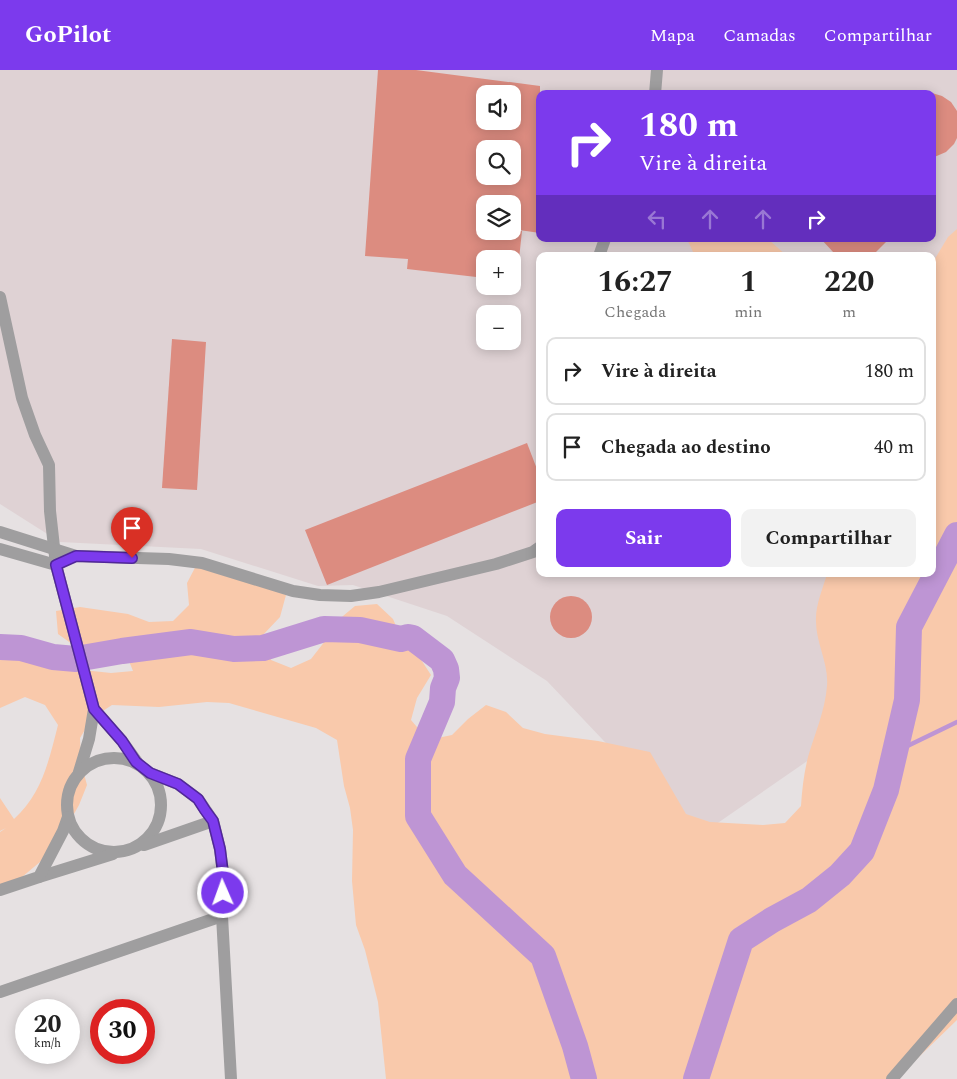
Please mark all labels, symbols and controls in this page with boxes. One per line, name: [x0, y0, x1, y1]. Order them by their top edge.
text: GoPilot: [25, 17, 111, 53]
text: Mapa: [650, 22, 695, 49]
text: Camadas: [723, 22, 796, 49]
text: Compartilhar: [824, 22, 932, 49]
map controls: [476, 85, 521, 350]
button: sound: [476, 85, 521, 130]
text: 180 m: [639, 99, 738, 152]
icon: right: [556, 110, 621, 175]
button: search: [476, 140, 521, 185]
text: Vire à direita: [639, 147, 767, 180]
button: layers: [476, 195, 521, 240]
icon: left: [643, 205, 671, 233]
icon: ahead: [696, 205, 724, 233]
icon: ahead: [749, 205, 777, 233]
icon: right: [802, 205, 830, 233]
button: +: [476, 250, 521, 295]
text: 16:27: [598, 259, 673, 305]
text: 1: [740, 259, 757, 305]
text: 220: [824, 259, 874, 305]
text: Chegada: [604, 300, 666, 324]
text: min: [734, 300, 762, 324]
text: m: [842, 300, 856, 324]
button: −: [476, 305, 521, 350]
icon: right: [558, 357, 586, 385]
text: Vire à direita: [601, 357, 717, 386]
text: 180 m: [864, 357, 914, 386]
icon: arrive: [558, 433, 586, 461]
text: Chegada ao destino: [601, 433, 771, 462]
text: 40 m: [874, 433, 914, 462]
pin: [111, 507, 153, 558]
button: Sair: [556, 509, 731, 567]
button: Compartilhar: [741, 509, 916, 567]
icon: arrive: [118, 514, 146, 542]
position arrow: [196, 866, 248, 918]
speed limit sign: 30: [90, 999, 155, 1064]
text: 20: [33, 1006, 62, 1044]
text: km/h: [34, 1034, 61, 1053]

